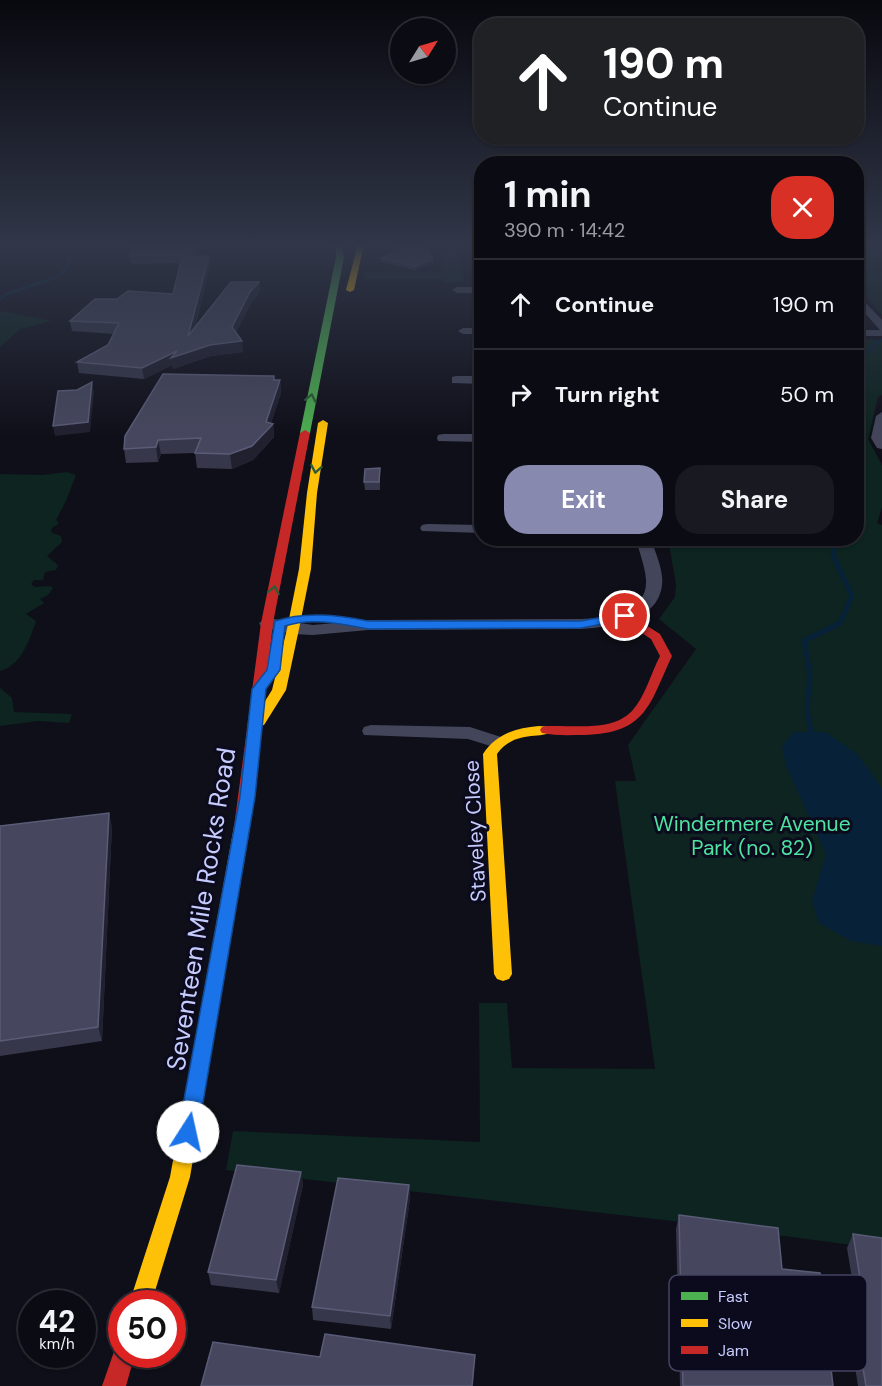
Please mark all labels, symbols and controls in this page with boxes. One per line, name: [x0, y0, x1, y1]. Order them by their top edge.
north arrow: [390, 18, 456, 84]
map controls: [390, 18, 456, 84]
text: 190 m: [603, 36, 724, 91]
icon: ahead: [504, 42, 582, 120]
text: Continue: [603, 89, 717, 124]
text: 1 min: [504, 171, 592, 218]
button: close: [771, 176, 834, 239]
text: 390 m · 14:42: [504, 217, 625, 243]
icon: ahead: [504, 288, 537, 321]
text: Continue: [555, 290, 654, 319]
text: 190 m: [773, 290, 834, 319]
icon: right: [504, 378, 537, 411]
text: Turn right: [555, 380, 660, 409]
text: 50 m: [780, 380, 834, 409]
one-way arrow: [303, 393, 316, 403]
one-way arrow: [310, 465, 322, 474]
button: Exit: [504, 465, 663, 534]
button: Share: [675, 465, 834, 534]
one-way arrow: [267, 585, 280, 595]
pin: [599, 590, 650, 641]
icon: arrive: [608, 599, 641, 632]
street label: Seventeen Mile Rocks Road: [159, 745, 243, 1073]
street label: Staveley Close: [457, 759, 493, 903]
park label: Windermere Avenue Park (no. 82): [653, 810, 851, 862]
position arrow: [156, 1100, 220, 1164]
legend: [669, 1275, 867, 1371]
text: Fast: [718, 1286, 749, 1307]
speed limit sign: 50: [108, 1290, 186, 1368]
text: 42: [39, 1302, 75, 1341]
text: Slow: [718, 1313, 752, 1334]
text: km/h: [39, 1334, 75, 1354]
text: Jam: [718, 1340, 749, 1361]

